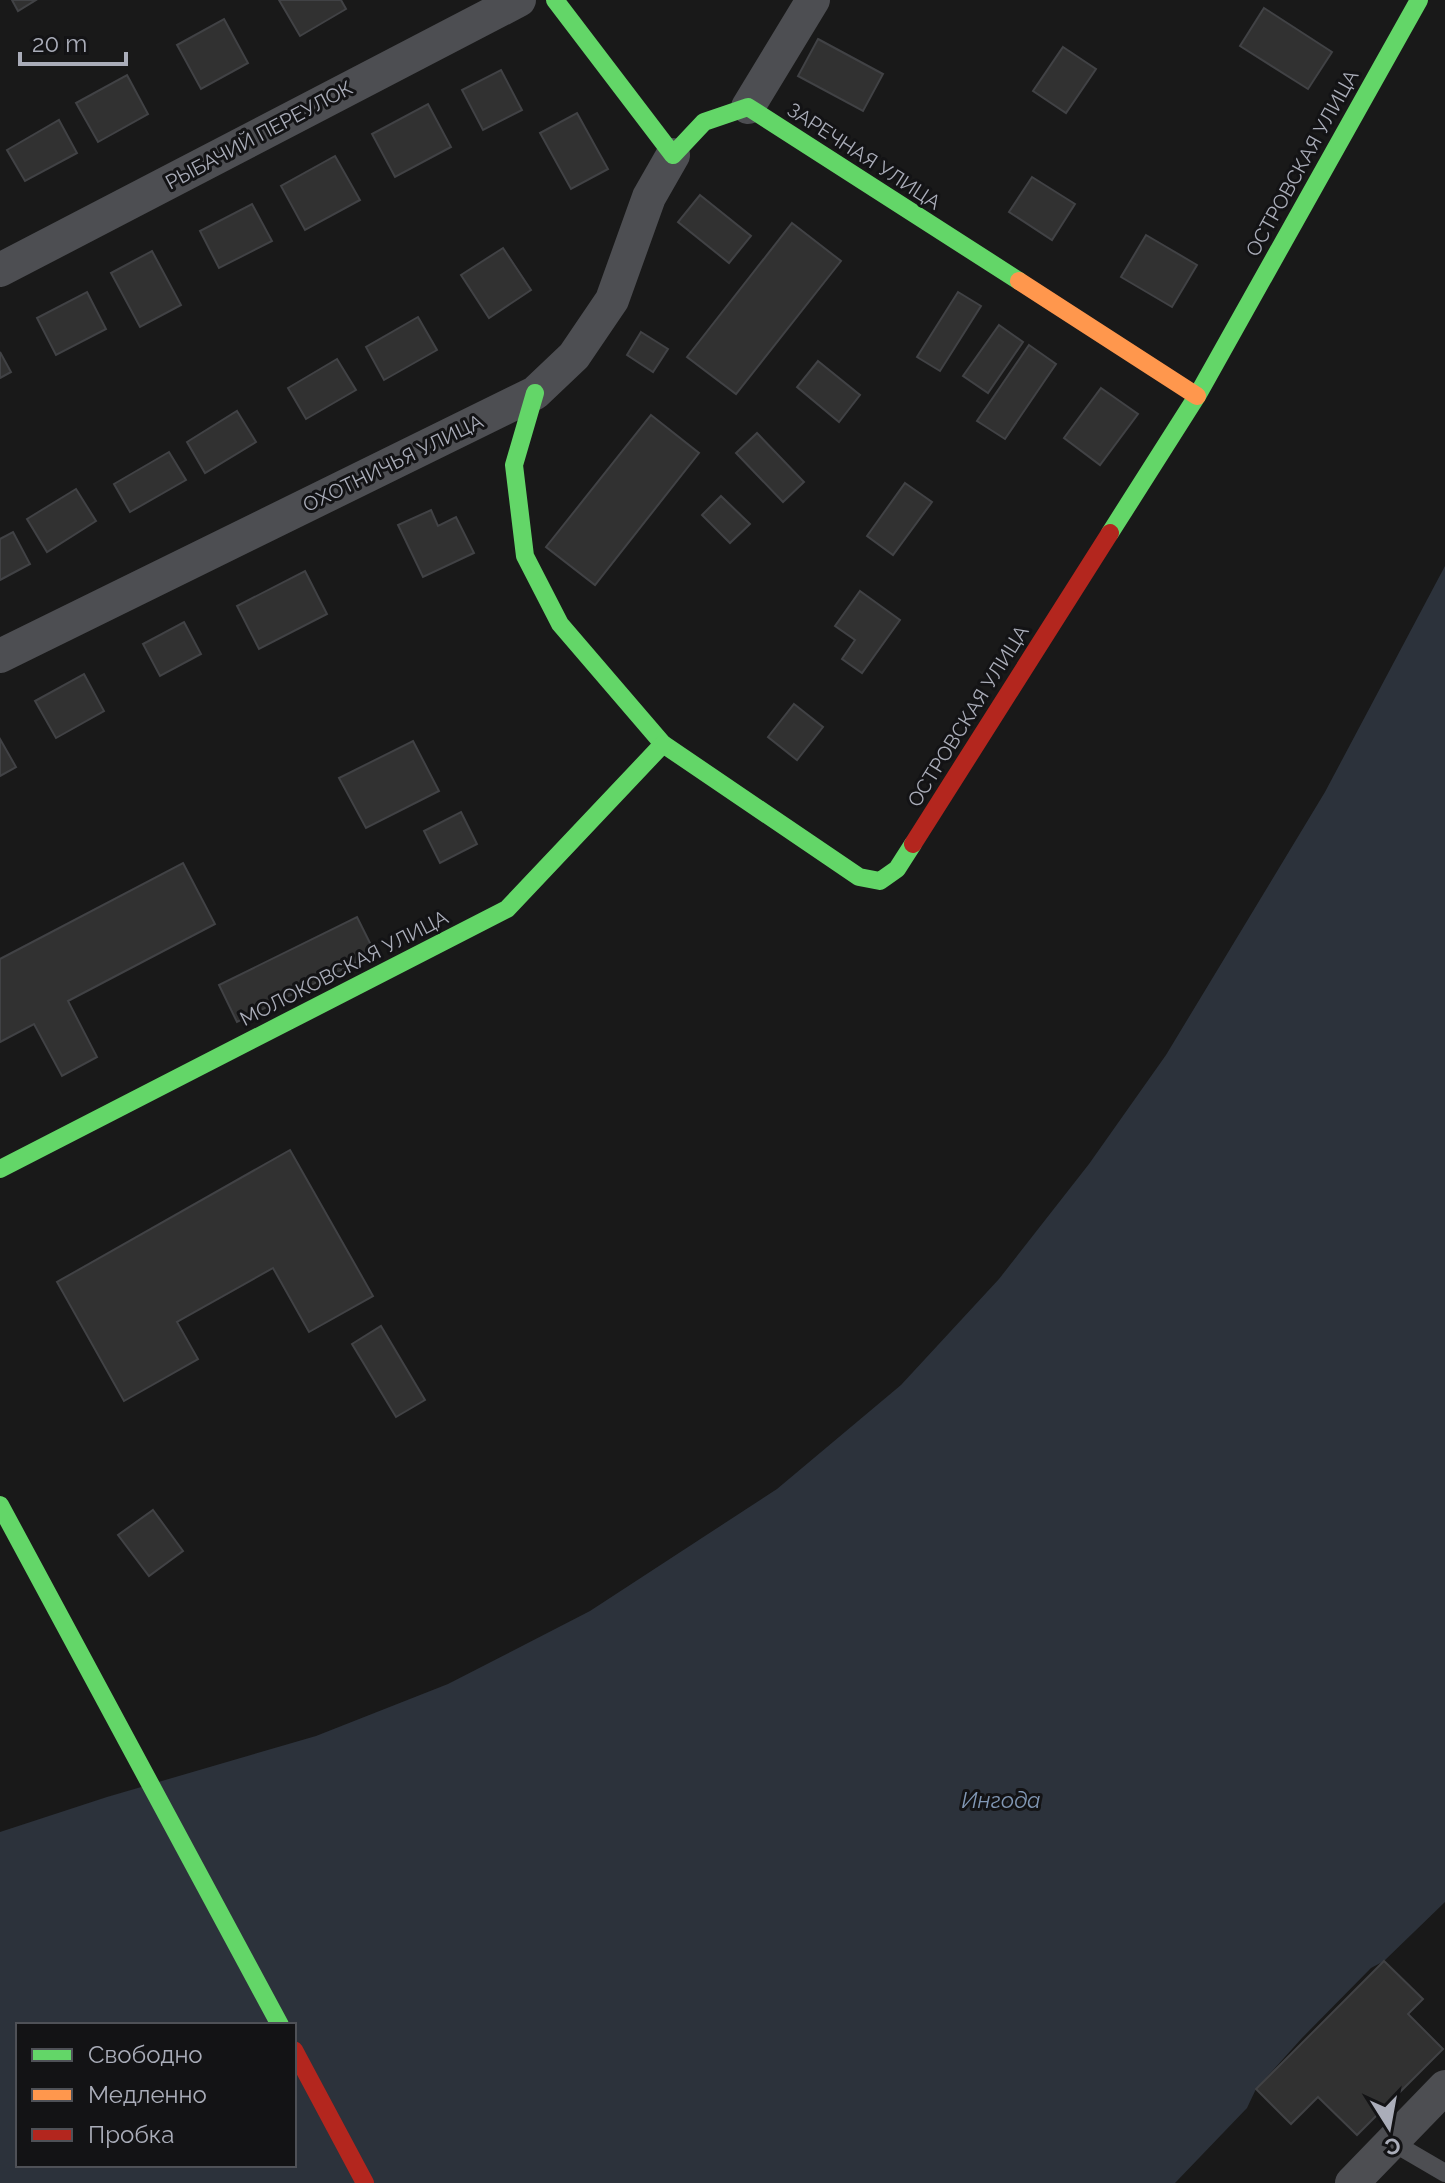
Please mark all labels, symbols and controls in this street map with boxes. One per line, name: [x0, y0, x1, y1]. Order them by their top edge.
scale bar: [20, 16, 126, 66]
text: 20 m: [32, 29, 87, 58]
street label: ОСТРОВСКАЯ УЛИЦА: [1241, 65, 1364, 261]
street label: РЫБАЧИЙ ПЕРЕУЛОК: [161, 75, 357, 195]
street label: ЗАРЕЧНАЯ УЛИЦА: [783, 97, 946, 215]
street label: ОХОТНИЧЬЯ УЛИЦА: [299, 409, 487, 517]
street label: ОСТРОВСКАЯ УЛИЦА: [902, 620, 1034, 811]
street label: МОЛОКОВСКАЯ УЛИЦА: [236, 905, 452, 1031]
water label: Ингода: [962, 1787, 1040, 1813]
legend: [16, 2023, 296, 2167]
text: Свободно: [88, 2040, 203, 2069]
text: Медленно: [88, 2080, 207, 2109]
north arrow: [1349, 2087, 1429, 2167]
text: Пробка: [88, 2120, 174, 2149]
text: С: [1383, 2132, 1403, 2161]

